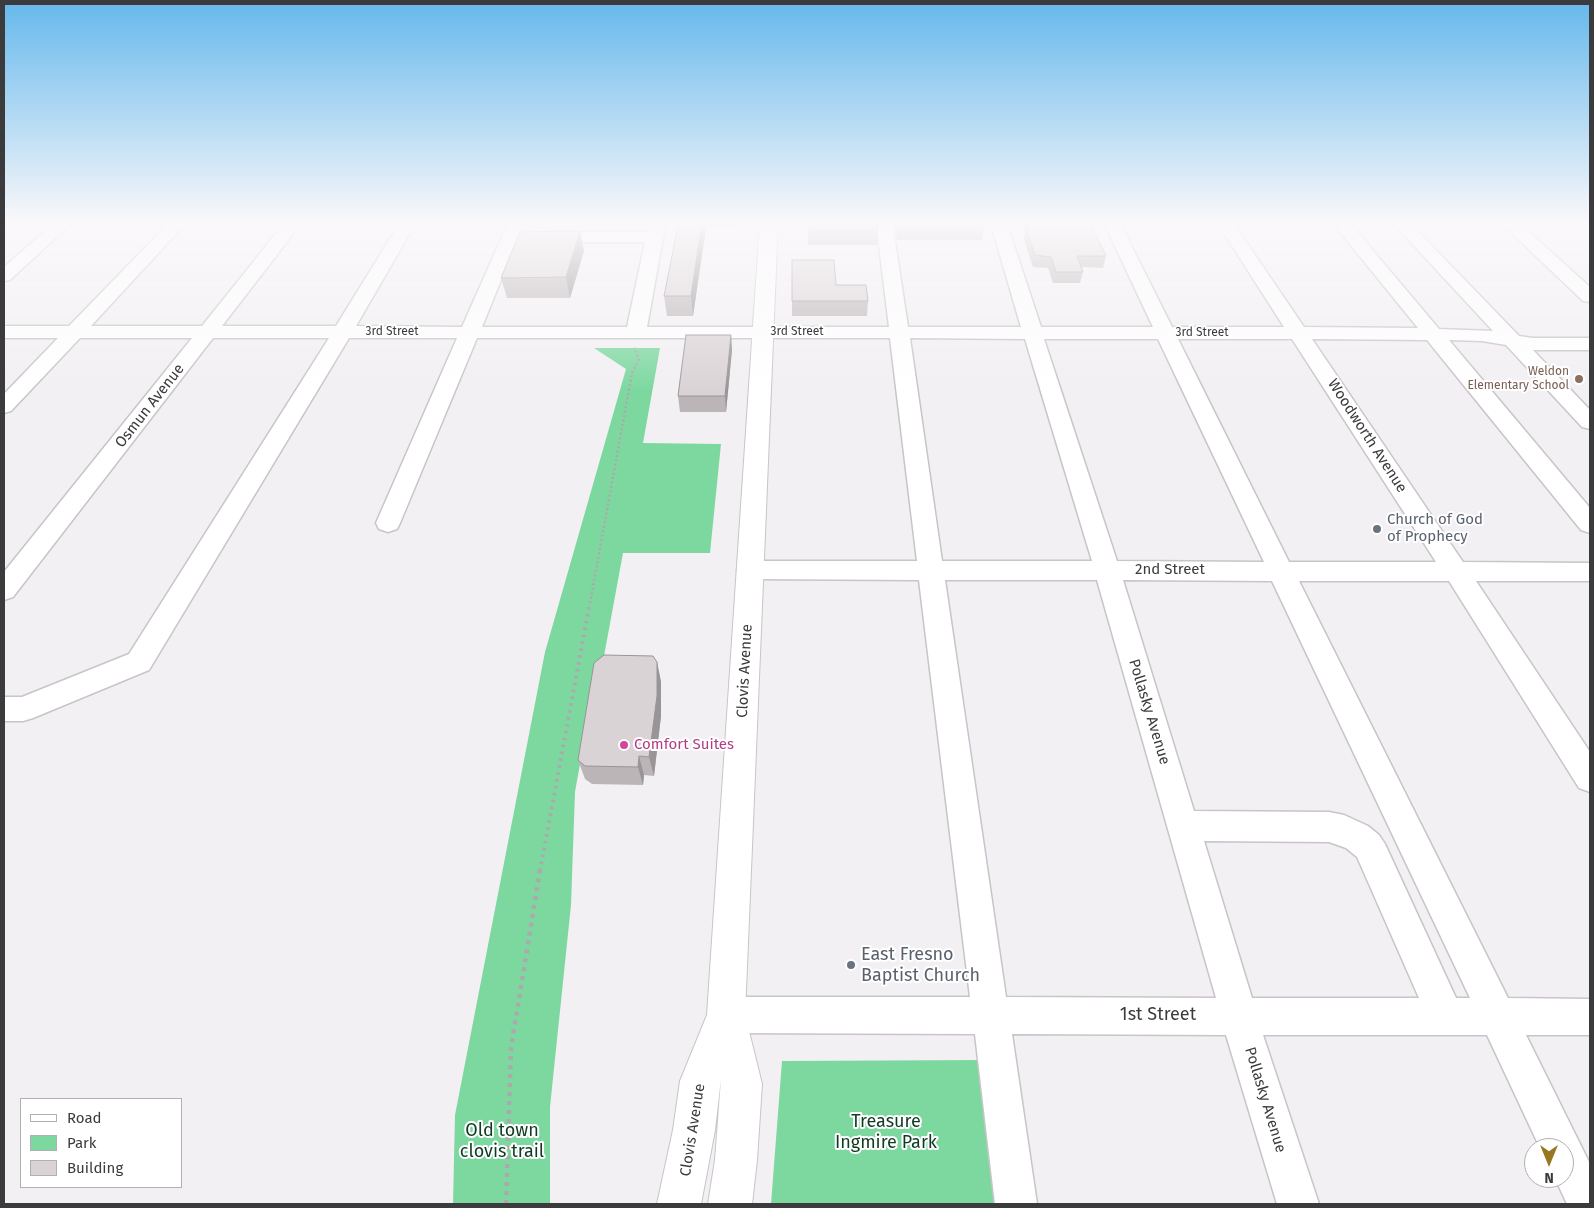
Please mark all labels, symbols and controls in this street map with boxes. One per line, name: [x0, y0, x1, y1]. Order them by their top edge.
street label: 3rd Street: [365, 325, 419, 339]
street label: 3rd Street: [770, 325, 824, 339]
street label: 3rd Street: [1175, 326, 1229, 340]
street label: Osmun Avenue: [112, 360, 188, 452]
place label: Weldon Elementary School: [1467, 365, 1569, 393]
marker: Weldon Elementary School: [1573, 373, 1585, 385]
street label: Woodworth Avenue: [1324, 376, 1410, 496]
place label: Church of God of Prophecy: [1387, 511, 1483, 546]
marker: Church of God of Prophecy: [1371, 523, 1383, 535]
street label: 2nd Street: [1135, 561, 1205, 579]
street label: Clovis Avenue: [734, 624, 756, 718]
street label: Pollasky Avenue: [1124, 657, 1174, 767]
place label: Comfort Suites: [634, 736, 734, 754]
marker: Comfort Suites: [618, 739, 630, 751]
place label: East Fresno Baptist Church: [861, 944, 980, 986]
marker: East Fresno Baptist Church: [845, 959, 857, 971]
street label: 1st Street: [1120, 1004, 1196, 1026]
street label: Pollasky Avenue: [1240, 1045, 1290, 1155]
street label: Clovis Avenue: [677, 1082, 709, 1178]
legend: [20, 1098, 182, 1188]
text: Road: [67, 1109, 102, 1127]
park label: Treasure Ingmire Park: [835, 1111, 937, 1154]
park label: Old town clovis trail: [460, 1120, 544, 1162]
text: Park: [67, 1134, 97, 1152]
north arrow: [1524, 1138, 1574, 1188]
text: Building: [67, 1159, 123, 1177]
text: N: [1544, 1169, 1554, 1186]

